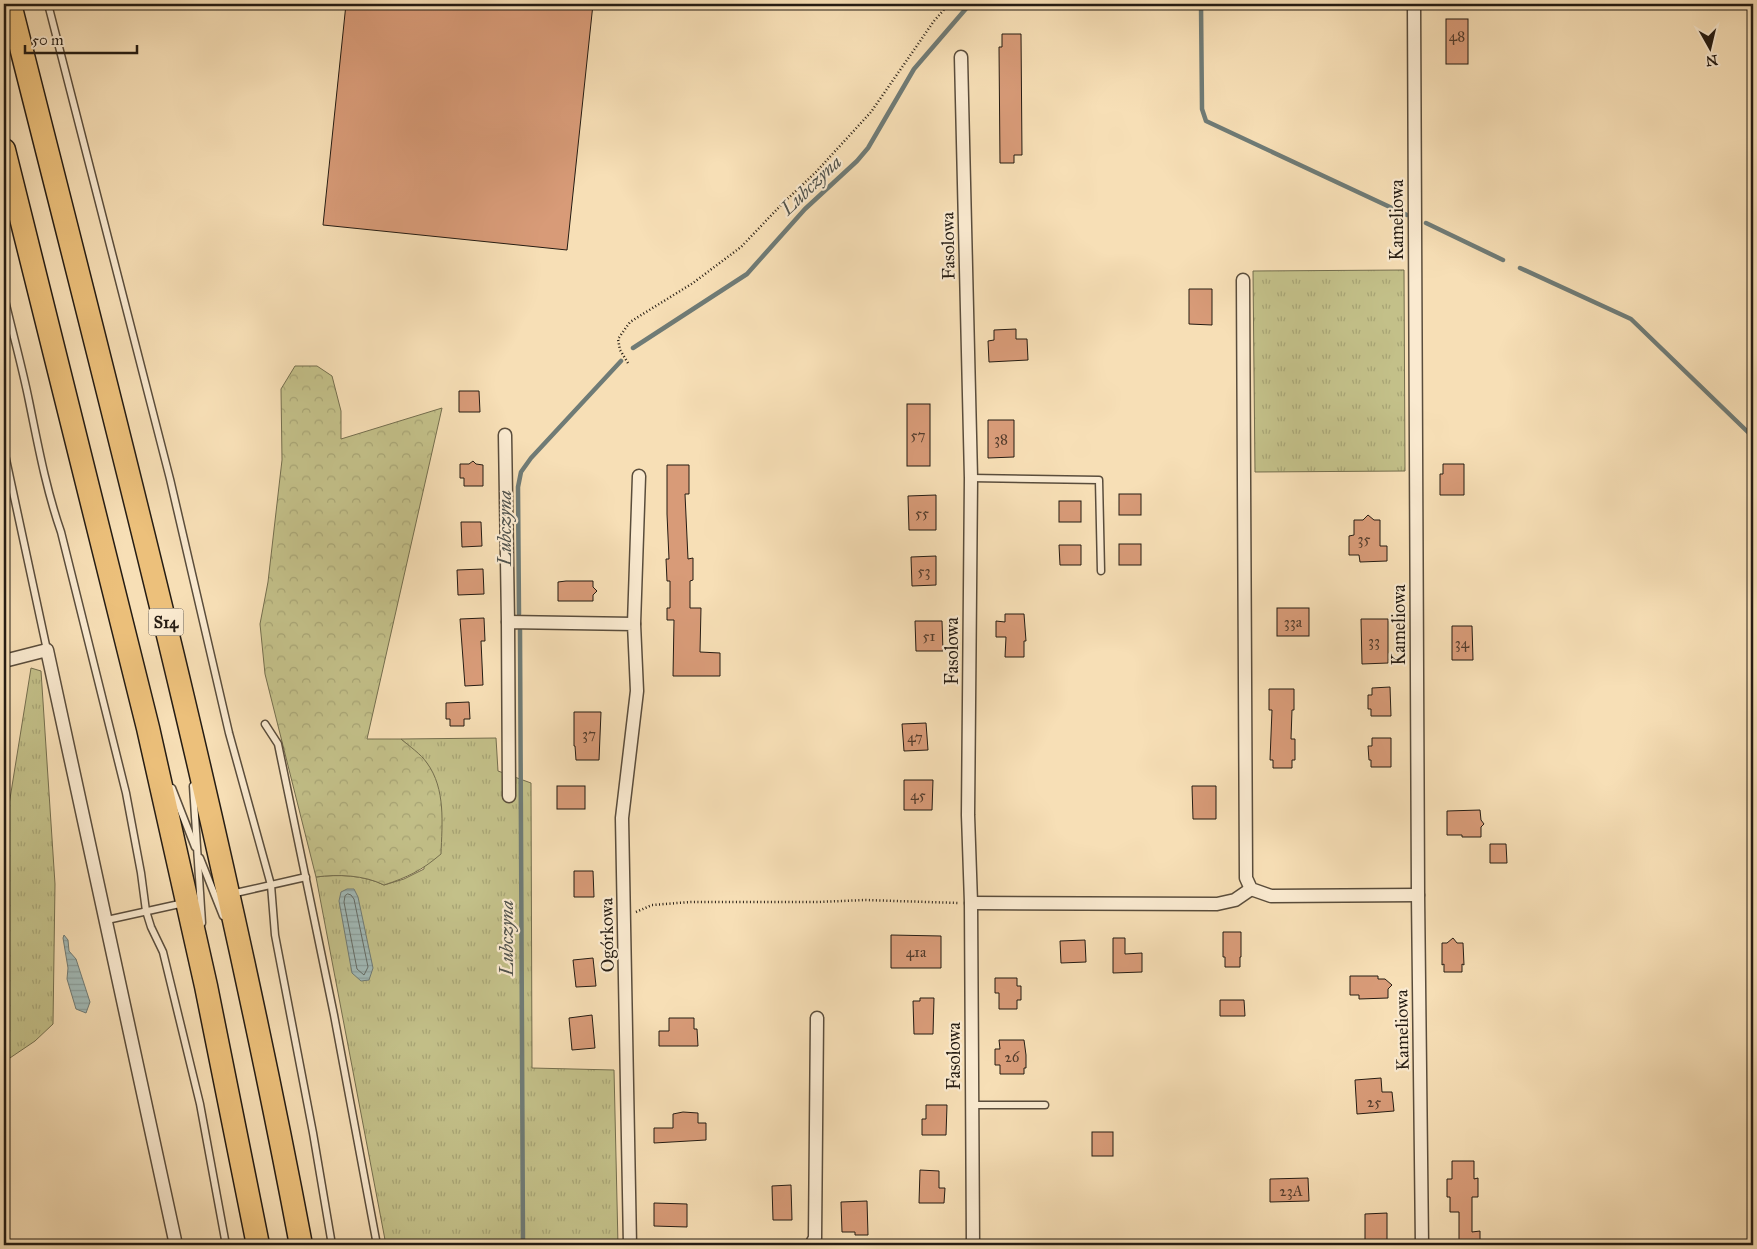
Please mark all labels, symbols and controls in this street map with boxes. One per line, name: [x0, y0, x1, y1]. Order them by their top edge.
scale bar: [25, 22, 138, 54]
north arrow: [1684, 22, 1734, 72]
house number: 48: [1449, 27, 1465, 45]
text: 50 m: [32, 31, 64, 49]
text: N: [1705, 51, 1719, 70]
water label: Lubczyna: [775, 150, 846, 220]
street label: Kameliowa: [1386, 179, 1408, 261]
street label: Fasolowa: [936, 211, 960, 280]
house number: 57: [911, 426, 925, 444]
house number: 38: [994, 430, 1008, 448]
water label: Lubczyna: [493, 490, 516, 567]
house number: 55: [915, 504, 929, 522]
house number: 35: [1358, 530, 1371, 548]
house number: 53: [918, 562, 930, 580]
street label: Kameliowa: [1388, 584, 1410, 666]
road number: S14: [148, 608, 184, 636]
house number: 33a: [1284, 613, 1303, 631]
street label: Fasolowa: [941, 617, 963, 685]
house number: 51: [923, 627, 936, 645]
house number: 33: [1368, 632, 1380, 650]
house number: 34: [1455, 634, 1470, 652]
house number: 37: [582, 725, 596, 743]
house number: 47: [907, 728, 923, 746]
house number: 45: [910, 786, 926, 804]
street label: Ogórkowa: [595, 897, 620, 972]
water label: Lubczyna: [495, 900, 518, 977]
house number: 41a: [906, 943, 927, 961]
street label: Kameliowa: [1390, 989, 1414, 1071]
street label: Fasolowa: [943, 1022, 965, 1090]
house number: 26: [1004, 1048, 1021, 1066]
house number: 25: [1367, 1093, 1381, 1111]
house number: 23A: [1279, 1182, 1303, 1200]

